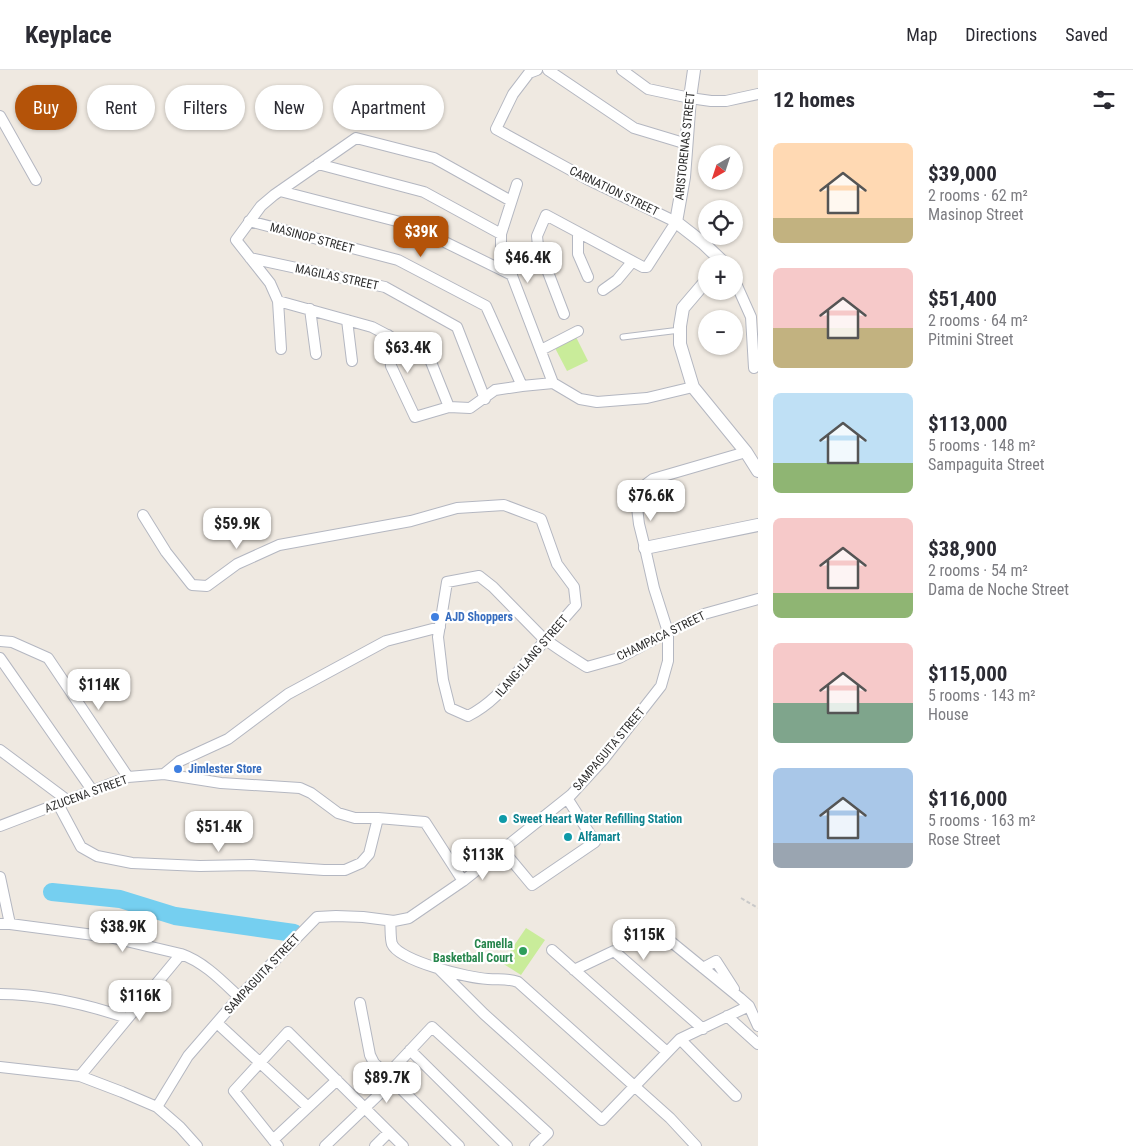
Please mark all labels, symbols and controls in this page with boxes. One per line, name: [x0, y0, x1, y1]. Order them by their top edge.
text: Keyplace: [25, 21, 112, 49]
text: Map: [906, 24, 937, 45]
text: Directions: [965, 24, 1037, 45]
text: Saved: [1065, 24, 1108, 45]
chip: Buy: [15, 85, 77, 130]
chip: Rent: [87, 85, 155, 130]
chip: Filters: [165, 85, 245, 130]
chip: New: [255, 85, 323, 130]
chip: Apartment: [333, 85, 444, 130]
icon: filters: [1090, 86, 1118, 114]
text: 12 homes: [773, 88, 855, 112]
street label: ARISTORENAS STREET: [672, 91, 698, 201]
north arrow: [698, 145, 742, 190]
map controls: [698, 145, 743, 355]
text: $39,000: [928, 162, 997, 186]
street label: CARNATION STREET: [567, 163, 661, 219]
icon: home: [813, 163, 873, 223]
text: 2 rooms · 62 m²: [928, 186, 1028, 205]
button: locate: [698, 200, 743, 245]
text: Masinop Street: [928, 205, 1024, 224]
pin: $39K: [391, 216, 451, 258]
street label: MASINOP STREET: [268, 220, 356, 256]
text: $39K: [404, 222, 438, 241]
pin: $46.4K: [487, 242, 569, 284]
text: $46.4K: [505, 248, 551, 267]
button: +: [698, 255, 743, 300]
street label: MAGILAS STREET: [294, 261, 380, 293]
text: $51,400: [928, 287, 997, 311]
icon: home: [813, 288, 873, 348]
button: −: [698, 310, 743, 355]
text: 2 rooms · 64 m²: [928, 311, 1028, 330]
text: Pitmini Street: [928, 330, 1014, 349]
pin: $63.4K: [367, 332, 449, 374]
text: $63.4K: [385, 338, 431, 357]
text: $113,000: [928, 412, 1007, 436]
icon: home: [813, 413, 873, 473]
text: 5 rooms · 148 m²: [928, 436, 1036, 455]
text: Sampaguita Street: [928, 455, 1044, 474]
pin: $76.6K: [610, 480, 692, 522]
text: $76.6K: [628, 486, 674, 505]
pin: $59.9K: [196, 508, 278, 550]
text: $59.9K: [214, 514, 260, 533]
text: $38,900: [928, 537, 997, 561]
icon: home: [813, 538, 873, 598]
text: 2 rooms · 54 m²: [928, 561, 1028, 580]
text: Dama de Noche Street: [928, 580, 1069, 599]
street label: CHAMPACA STREET: [615, 609, 707, 663]
place label: AJD Shoppers: [445, 610, 514, 624]
marker: AJD Shoppers: [429, 611, 441, 623]
street label: ILANG-ILANG STREET: [493, 612, 571, 700]
text: $115,000: [928, 662, 1007, 686]
icon: home: [813, 663, 873, 723]
pin: $114K: [64, 668, 134, 711]
text: $114K: [78, 675, 120, 694]
text: 5 rooms · 143 m²: [928, 686, 1036, 705]
street label: SAMPAGUITA STREET: [570, 705, 648, 793]
text: House: [928, 705, 968, 724]
place label: Jimlester Store: [188, 762, 262, 776]
marker: Jimlester Store: [172, 763, 184, 775]
street label: AZUCENA STREET: [43, 773, 129, 815]
text: $116,000: [928, 787, 1007, 811]
icon: home: [813, 788, 873, 848]
pin: $51.4K: [178, 810, 260, 853]
text: 5 rooms · 163 m²: [928, 811, 1036, 830]
place label: Sweet Heart Water Refilling Station: [513, 812, 682, 826]
marker: Sweet Heart Water Refilling Station: [497, 813, 509, 825]
text: $51.4K: [196, 817, 242, 836]
place label: Alfamart: [578, 830, 621, 844]
text: Rose Street: [928, 830, 1000, 849]
marker: Alfamart: [562, 831, 574, 843]
pin: $113K: [448, 838, 518, 881]
text: $113K: [462, 845, 504, 864]
pin: $38.9K: [82, 910, 164, 953]
text: $38.9K: [100, 917, 146, 936]
pin: $115K: [609, 918, 679, 961]
text: $115K: [623, 925, 665, 944]
street label: SAMPAGUITA STREET: [221, 931, 303, 1017]
place label: Camella Basketball Court: [433, 937, 513, 965]
marker: Camella Basketball Court: [517, 945, 529, 957]
pin: $116K: [105, 980, 175, 1022]
text: $116K: [119, 986, 161, 1005]
pin: $89.7K: [346, 1062, 428, 1104]
text: $89.7K: [364, 1068, 410, 1087]

